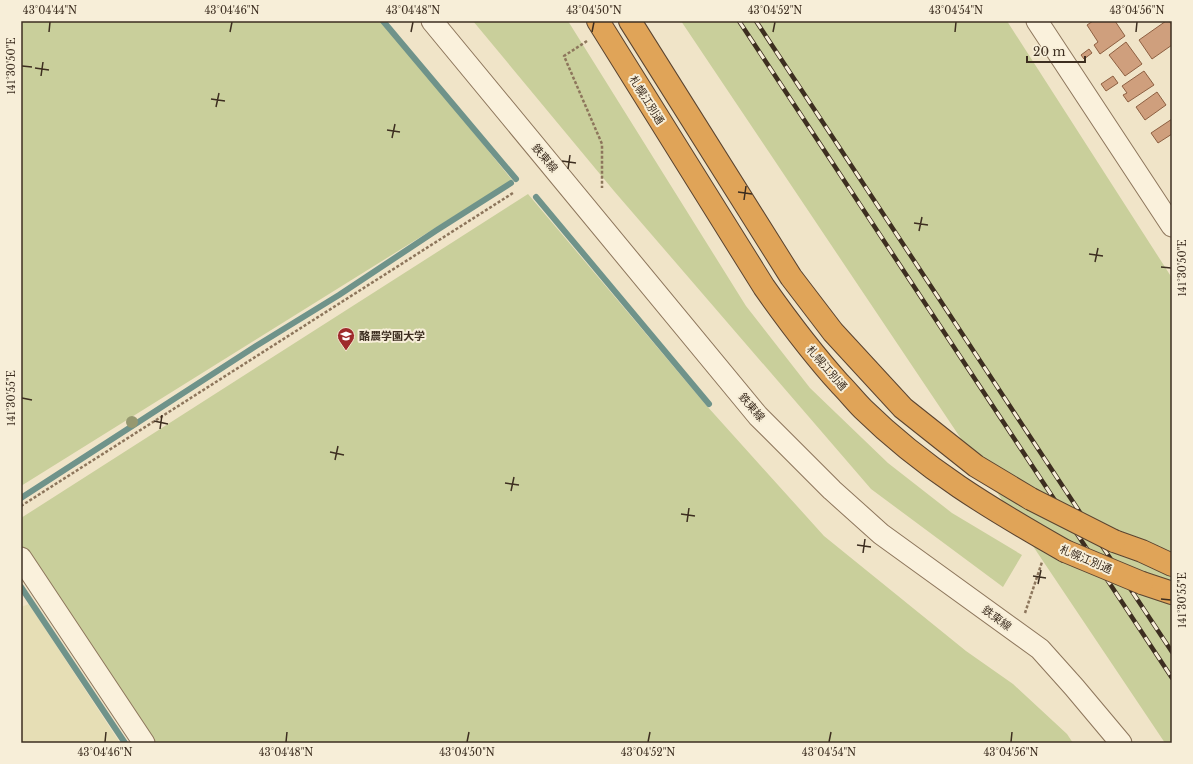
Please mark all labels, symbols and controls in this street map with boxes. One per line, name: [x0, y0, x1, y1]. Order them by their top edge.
text: 43°04'44"N: [23, 4, 77, 17]
text: 43°04'46"N: [204, 4, 260, 17]
text: 43°04'48"N: [386, 4, 440, 17]
text: 43°04'50"N: [566, 4, 622, 17]
text: 43°04'52"N: [748, 4, 802, 17]
text: 43°04'54"N: [929, 4, 983, 17]
text: 43°04'56"N: [1109, 4, 1165, 17]
text: 141°30'50"E: [5, 37, 18, 95]
scale bar: [1027, 38, 1085, 64]
text: 20 m: [1033, 44, 1065, 59]
street label: 札幌江別通: [626, 73, 668, 127]
street label: 鉄東線: [529, 141, 561, 175]
text: 141°30'50"E: [1176, 239, 1189, 297]
school or university icon: 酪農学園大学: [336, 326, 356, 351]
place label: 酪農学園大学: [359, 329, 425, 343]
street label: 札幌江別通: [804, 343, 850, 393]
text: 141°30'55"E: [5, 370, 18, 426]
street label: 鉄東線: [736, 390, 768, 424]
street label: 札幌江別通: [1058, 542, 1114, 576]
text: 141°30'55"E: [1176, 572, 1189, 628]
street label: 鉄東線: [980, 603, 1014, 633]
text: 43°04'46"N: [77, 746, 133, 759]
text: 43°04'48"N: [259, 746, 313, 759]
text: 43°04'50"N: [439, 746, 495, 759]
text: 43°04'52"N: [621, 746, 675, 759]
text: 43°04'54"N: [802, 746, 856, 759]
text: 43°04'56"N: [983, 746, 1039, 759]

